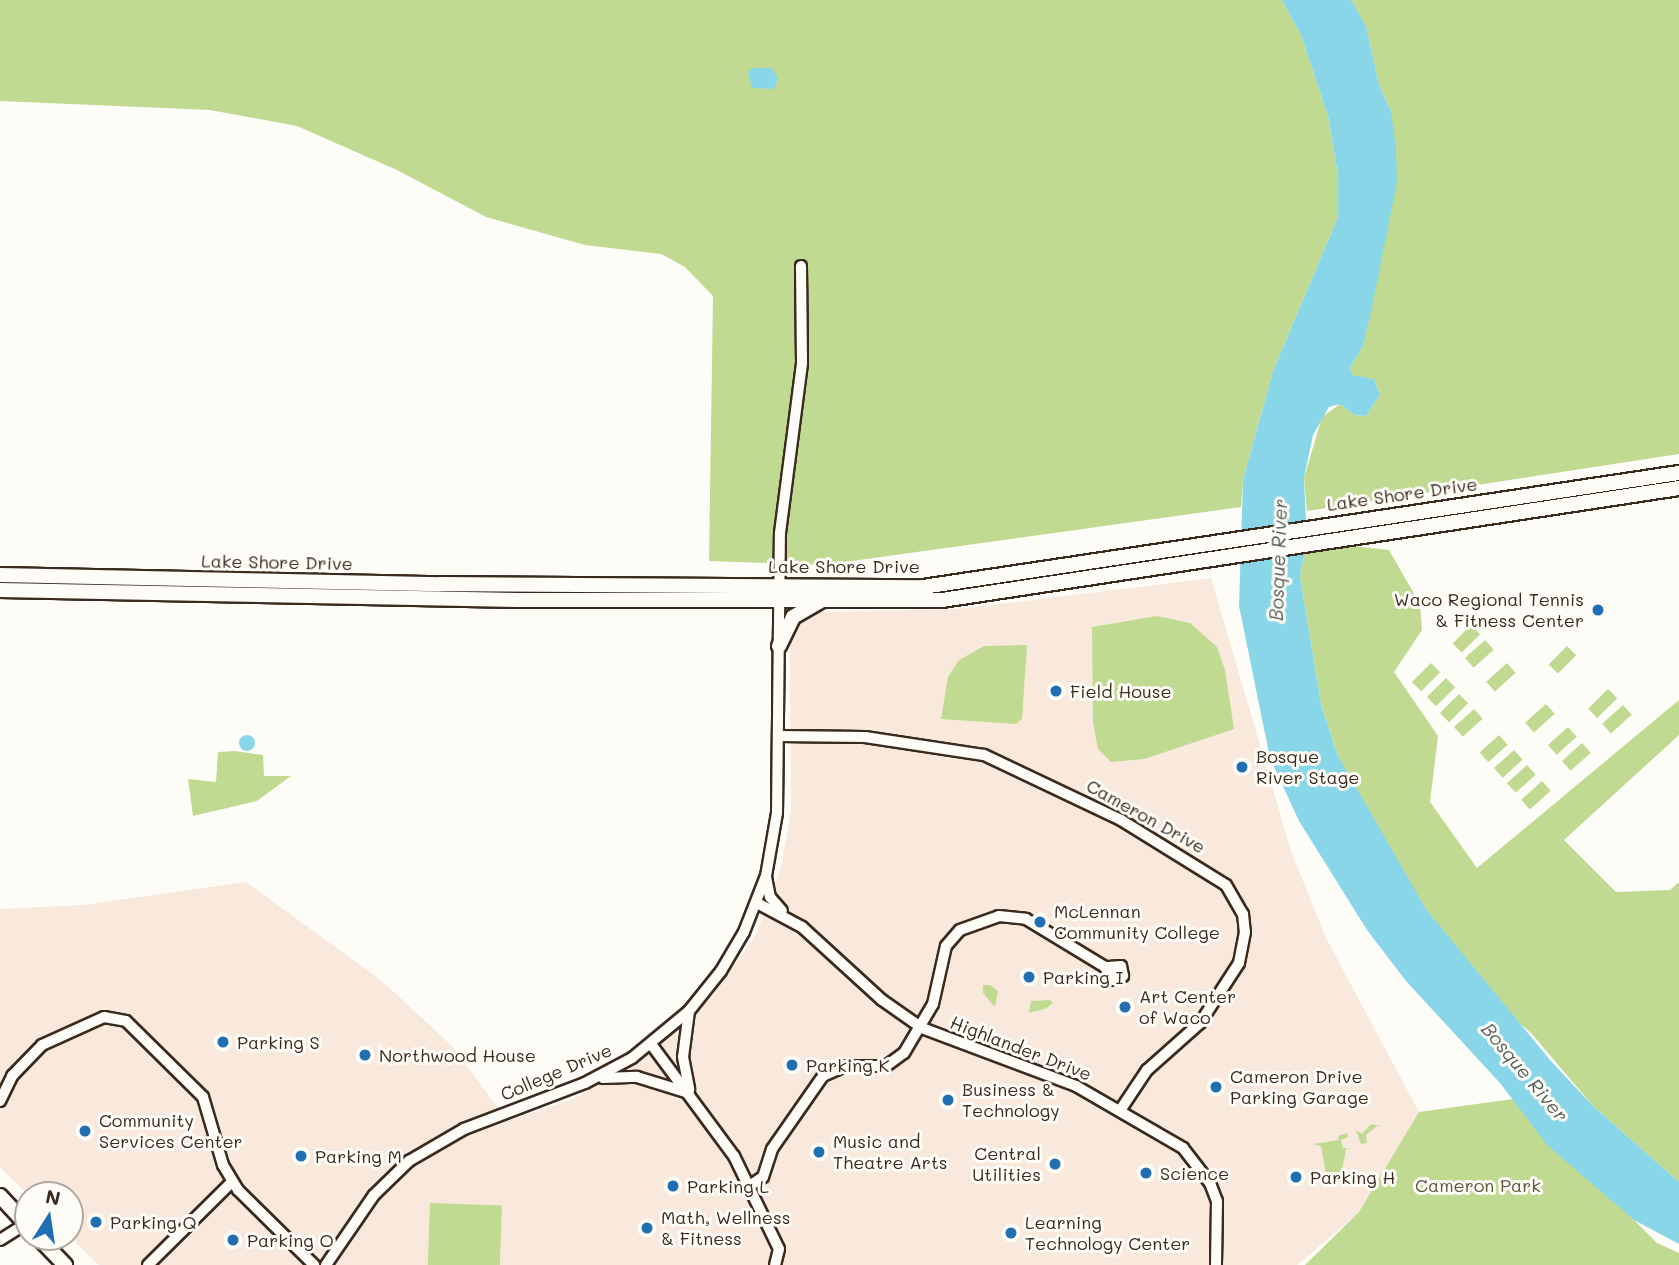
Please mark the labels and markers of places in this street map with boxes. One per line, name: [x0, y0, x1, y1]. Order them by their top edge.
place label: Waco Regional Tennis & Fitness Center: [1394, 589, 1584, 632]
marker: Waco Regional Tennis & Fitness Center: [1590, 602, 1606, 618]
place label: Field House: [1070, 680, 1172, 702]
marker: Field House: [1048, 683, 1064, 699]
place label: Bosque River Stage: [1256, 746, 1359, 788]
marker: Bosque River Stage: [1234, 759, 1250, 775]
place label: McLennan Community College: [1054, 901, 1220, 944]
marker: McLennan Community College: [1032, 914, 1048, 930]
place label: Parking I: [1043, 966, 1123, 988]
marker: Parking I: [1021, 969, 1037, 985]
place label: Art Center of Waco: [1139, 986, 1236, 1028]
marker: Art Center of Waco: [1117, 999, 1133, 1015]
place label: Parking S: [237, 1031, 320, 1053]
marker: Parking S: [215, 1034, 231, 1050]
place label: Northwood House: [379, 1044, 536, 1066]
marker: Northwood House: [357, 1047, 373, 1063]
place label: Parking K: [806, 1054, 889, 1076]
marker: Parking K: [784, 1057, 800, 1073]
place label: Cameron Drive Parking Garage: [1230, 1066, 1369, 1108]
place label: Business & Technology: [962, 1079, 1060, 1122]
marker: Cameron Drive Parking Garage: [1208, 1079, 1224, 1095]
marker: Business & Technology: [940, 1092, 956, 1108]
place label: Community Services Center: [99, 1110, 243, 1152]
marker: Community Services Center: [77, 1123, 93, 1139]
place label: Music and Theatre Arts: [833, 1131, 948, 1174]
place label: Central Utilities: [972, 1143, 1041, 1186]
marker: Music and Theatre Arts: [811, 1144, 827, 1160]
place label: Parking M: [315, 1145, 402, 1167]
marker: Parking M: [293, 1148, 309, 1164]
marker: Central Utilities: [1047, 1156, 1063, 1172]
place label: Science: [1160, 1162, 1229, 1184]
marker: Science: [1138, 1165, 1154, 1181]
place label: Parking H: [1310, 1166, 1395, 1188]
marker: Parking H: [1288, 1169, 1304, 1185]
place label: Parking L: [687, 1175, 769, 1197]
marker: Parking L: [665, 1178, 681, 1194]
place label: Math, Wellness & Fitness: [661, 1207, 790, 1250]
place label: Parking Q: [110, 1211, 197, 1233]
place label: Learning Technology Center: [1025, 1212, 1190, 1254]
marker: Parking Q: [88, 1214, 104, 1230]
marker: Math, Wellness & Fitness: [639, 1220, 655, 1236]
marker: Learning Technology Center: [1003, 1225, 1019, 1241]
place label: Parking O: [247, 1229, 334, 1251]
marker: Parking O: [225, 1232, 241, 1248]

